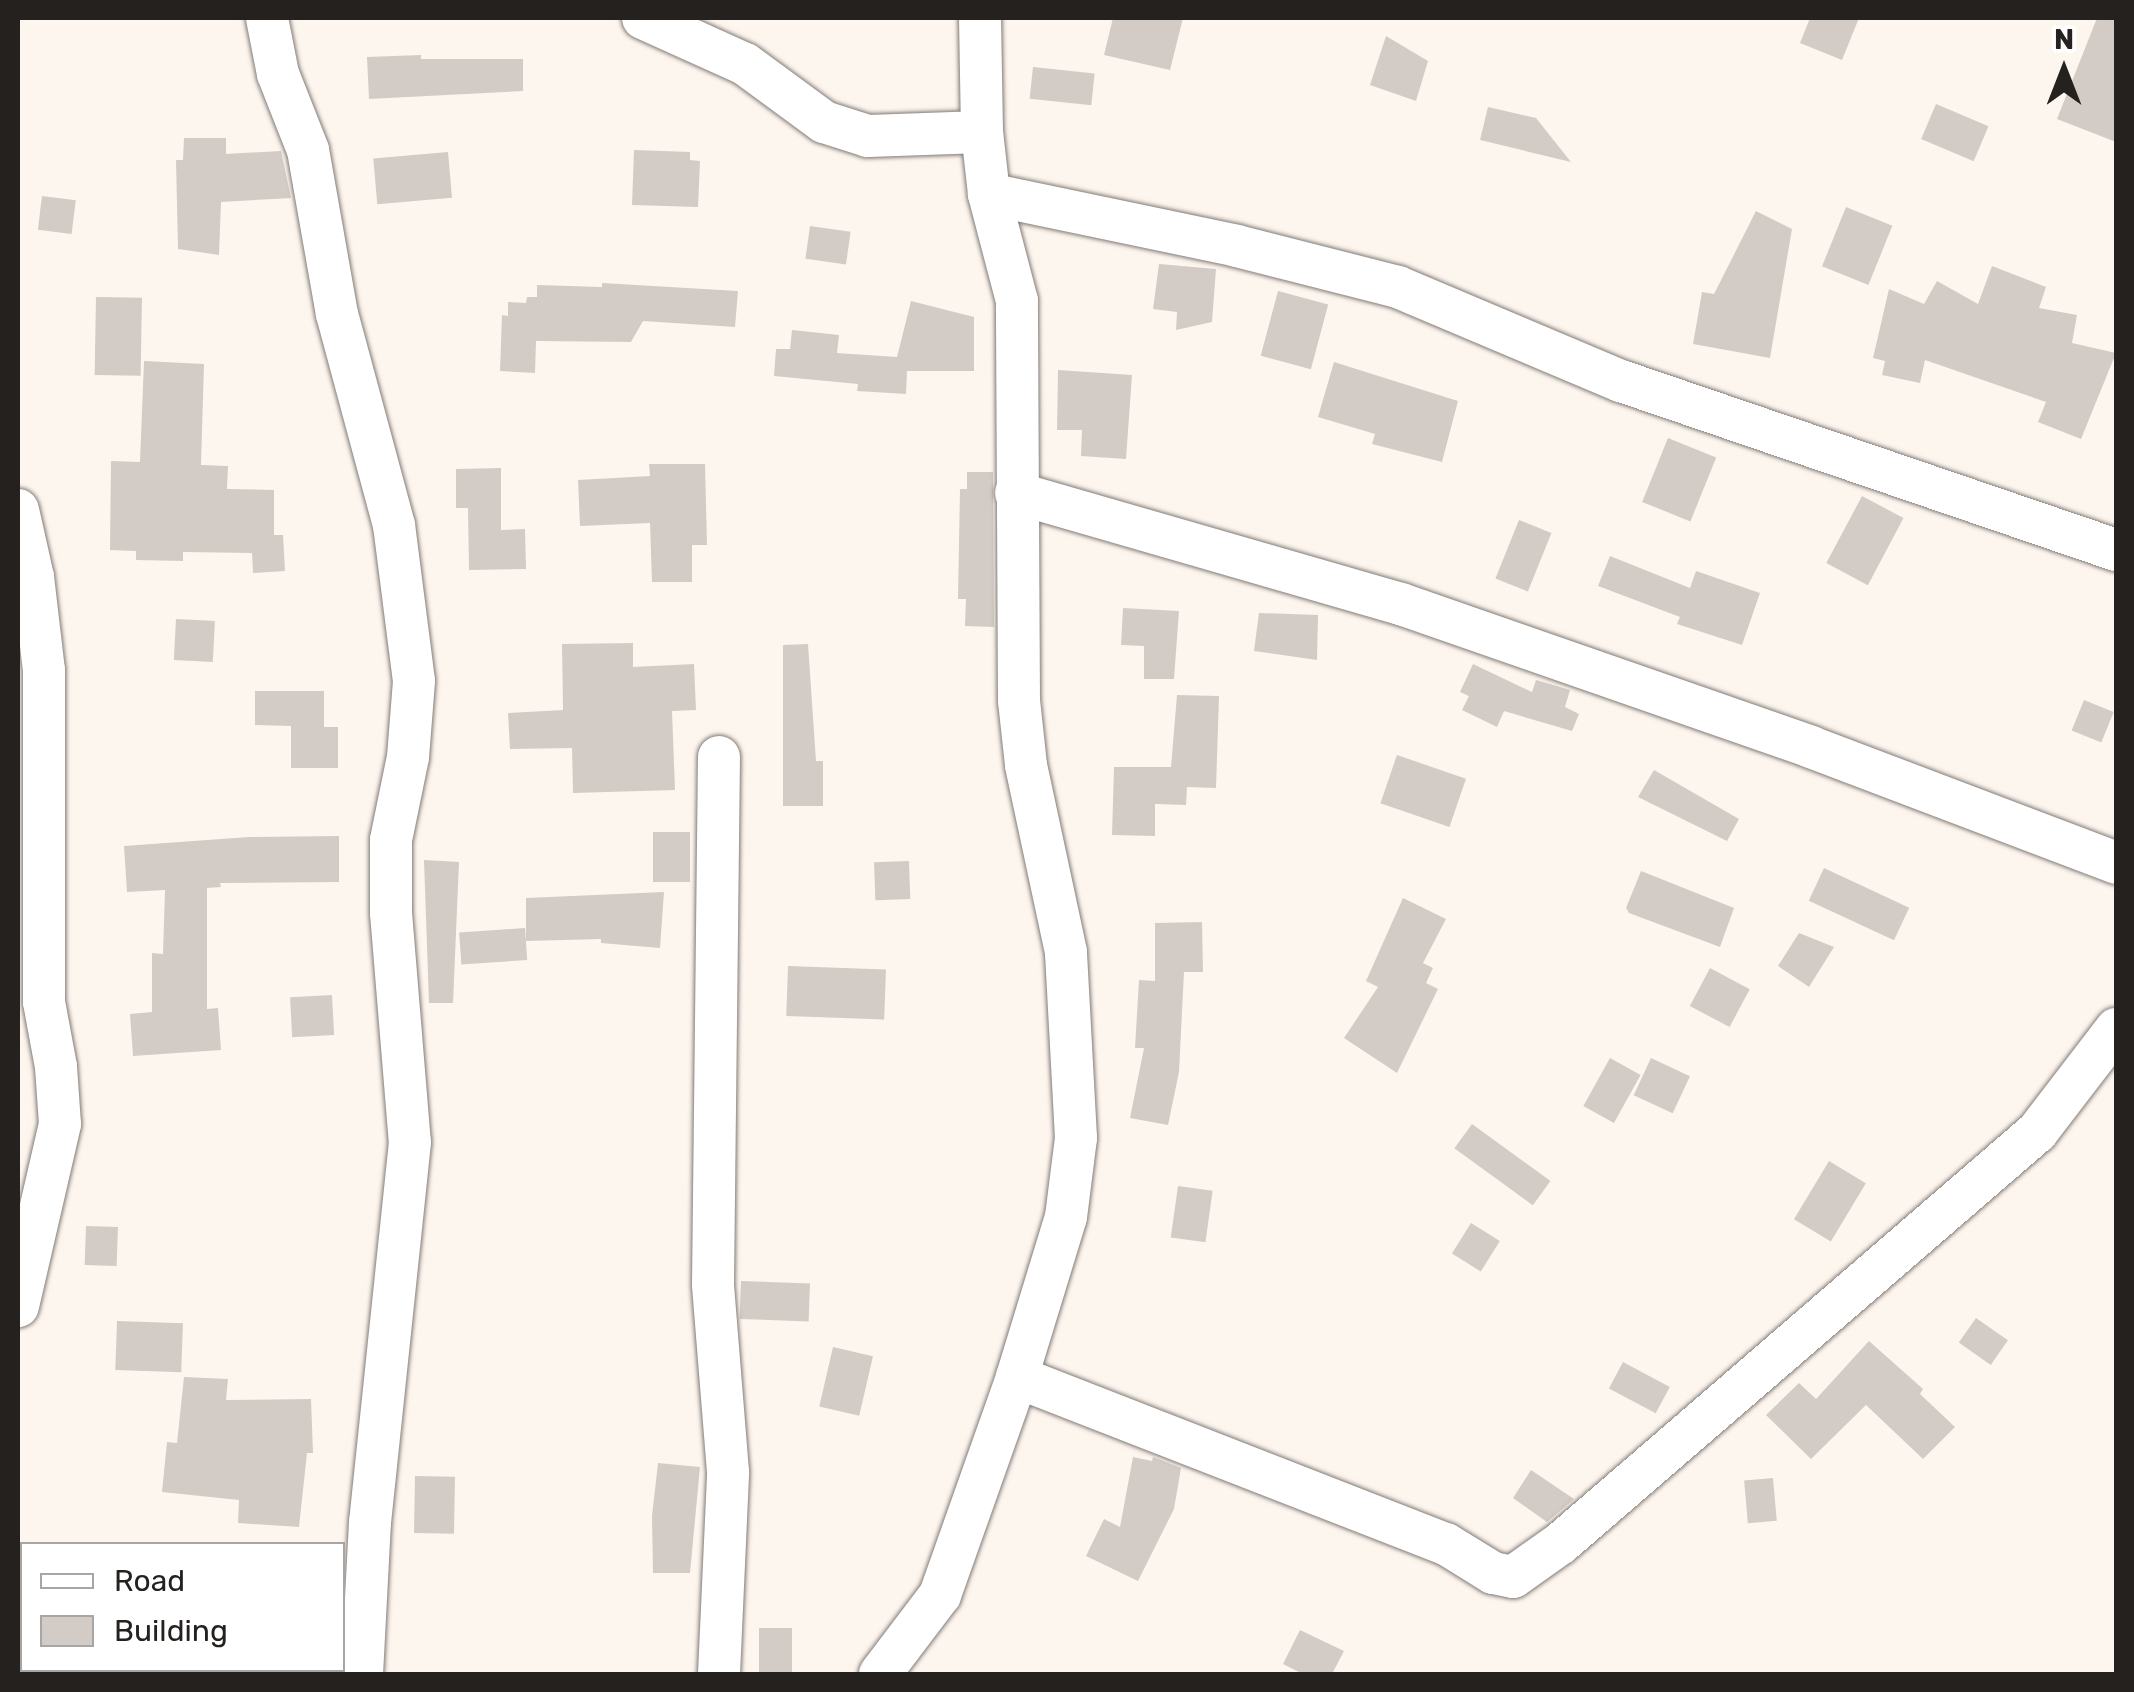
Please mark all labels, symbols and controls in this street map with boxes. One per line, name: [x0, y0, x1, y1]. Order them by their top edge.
north arrow: [2014, 20, 2114, 120]
text: N: [2054, 23, 2074, 56]
legend: [20, 1542, 345, 1672]
text: Road: [114, 1563, 185, 1599]
text: Building: [114, 1613, 228, 1649]

